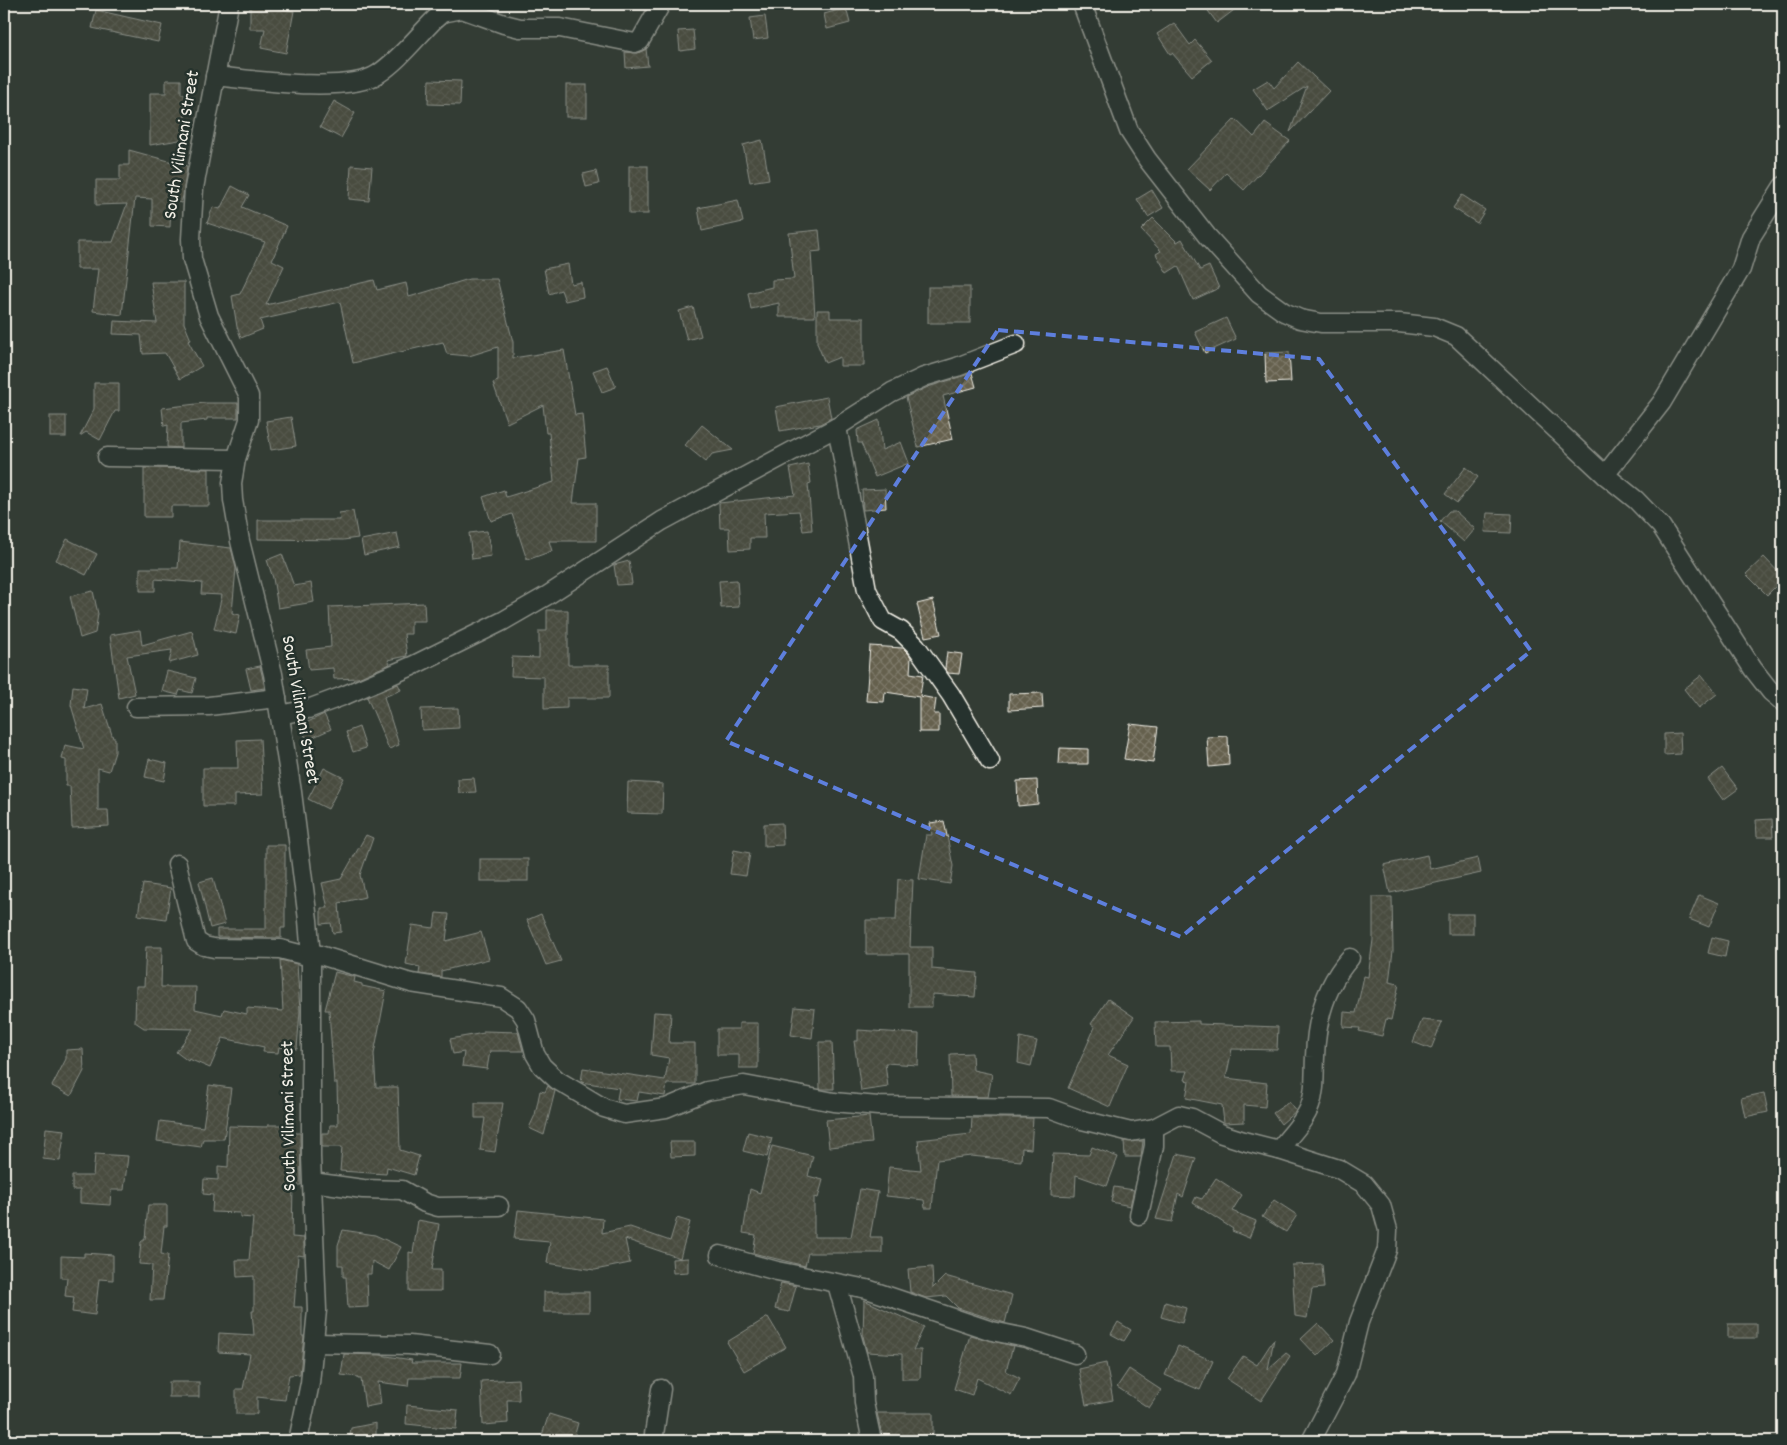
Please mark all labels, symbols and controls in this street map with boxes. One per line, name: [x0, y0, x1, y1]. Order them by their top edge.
street label: South Vilimani Street: [158, 69, 208, 221]
street label: South Vilimani Street: [273, 634, 325, 786]
street label: South Vilimani Street: [275, 1041, 305, 1191]

